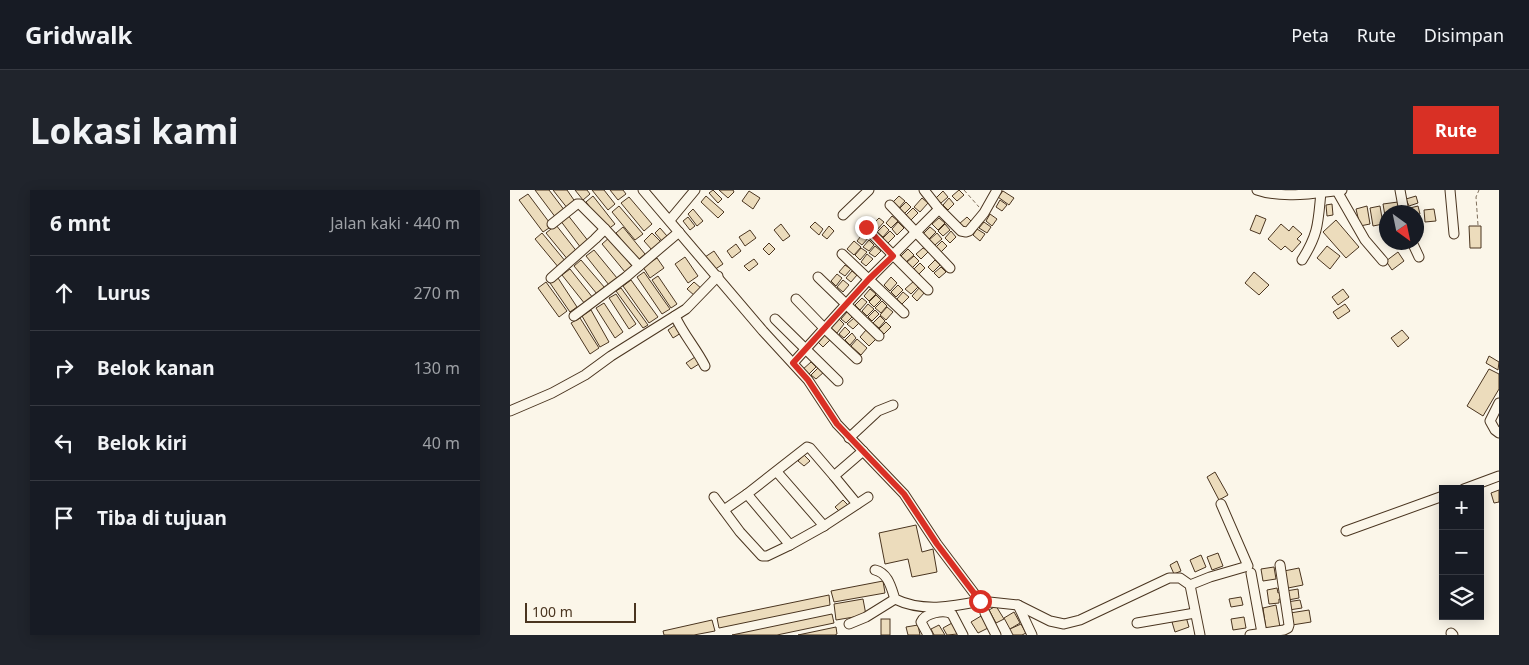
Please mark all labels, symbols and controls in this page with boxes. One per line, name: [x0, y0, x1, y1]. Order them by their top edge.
text: Gridwalk: [25, 18, 132, 51]
text: Peta: [1291, 23, 1329, 47]
text: Rute: [1357, 23, 1396, 47]
text: Disimpan: [1424, 23, 1504, 47]
button: Rute: [1413, 106, 1499, 154]
text: Lokasi kami: [30, 107, 239, 154]
north arrow: [1379, 205, 1424, 250]
text: 6 mnt: [50, 209, 111, 237]
text: Jalan kaki · 440 m: [330, 212, 460, 234]
route end: [855, 216, 878, 239]
icon: ahead: [50, 279, 78, 307]
text: Lurus: [97, 280, 150, 306]
text: 270 m: [413, 282, 460, 304]
icon: right: [50, 354, 78, 382]
text: Belok kanan: [97, 355, 214, 381]
text: 130 m: [413, 357, 460, 379]
icon: left: [50, 429, 78, 457]
text: Belok kiri: [97, 430, 187, 456]
text: 40 m: [423, 432, 460, 454]
map controls: [1439, 485, 1484, 620]
button: +: [1439, 485, 1484, 530]
icon: arrive: [50, 504, 78, 532]
text: Tiba di tujuan: [97, 505, 227, 531]
button: −: [1439, 530, 1484, 575]
button: layers: [1439, 575, 1484, 620]
route start: [969, 590, 992, 613]
scale bar: [525, 600, 636, 623]
text: 100 m: [532, 602, 573, 621]

